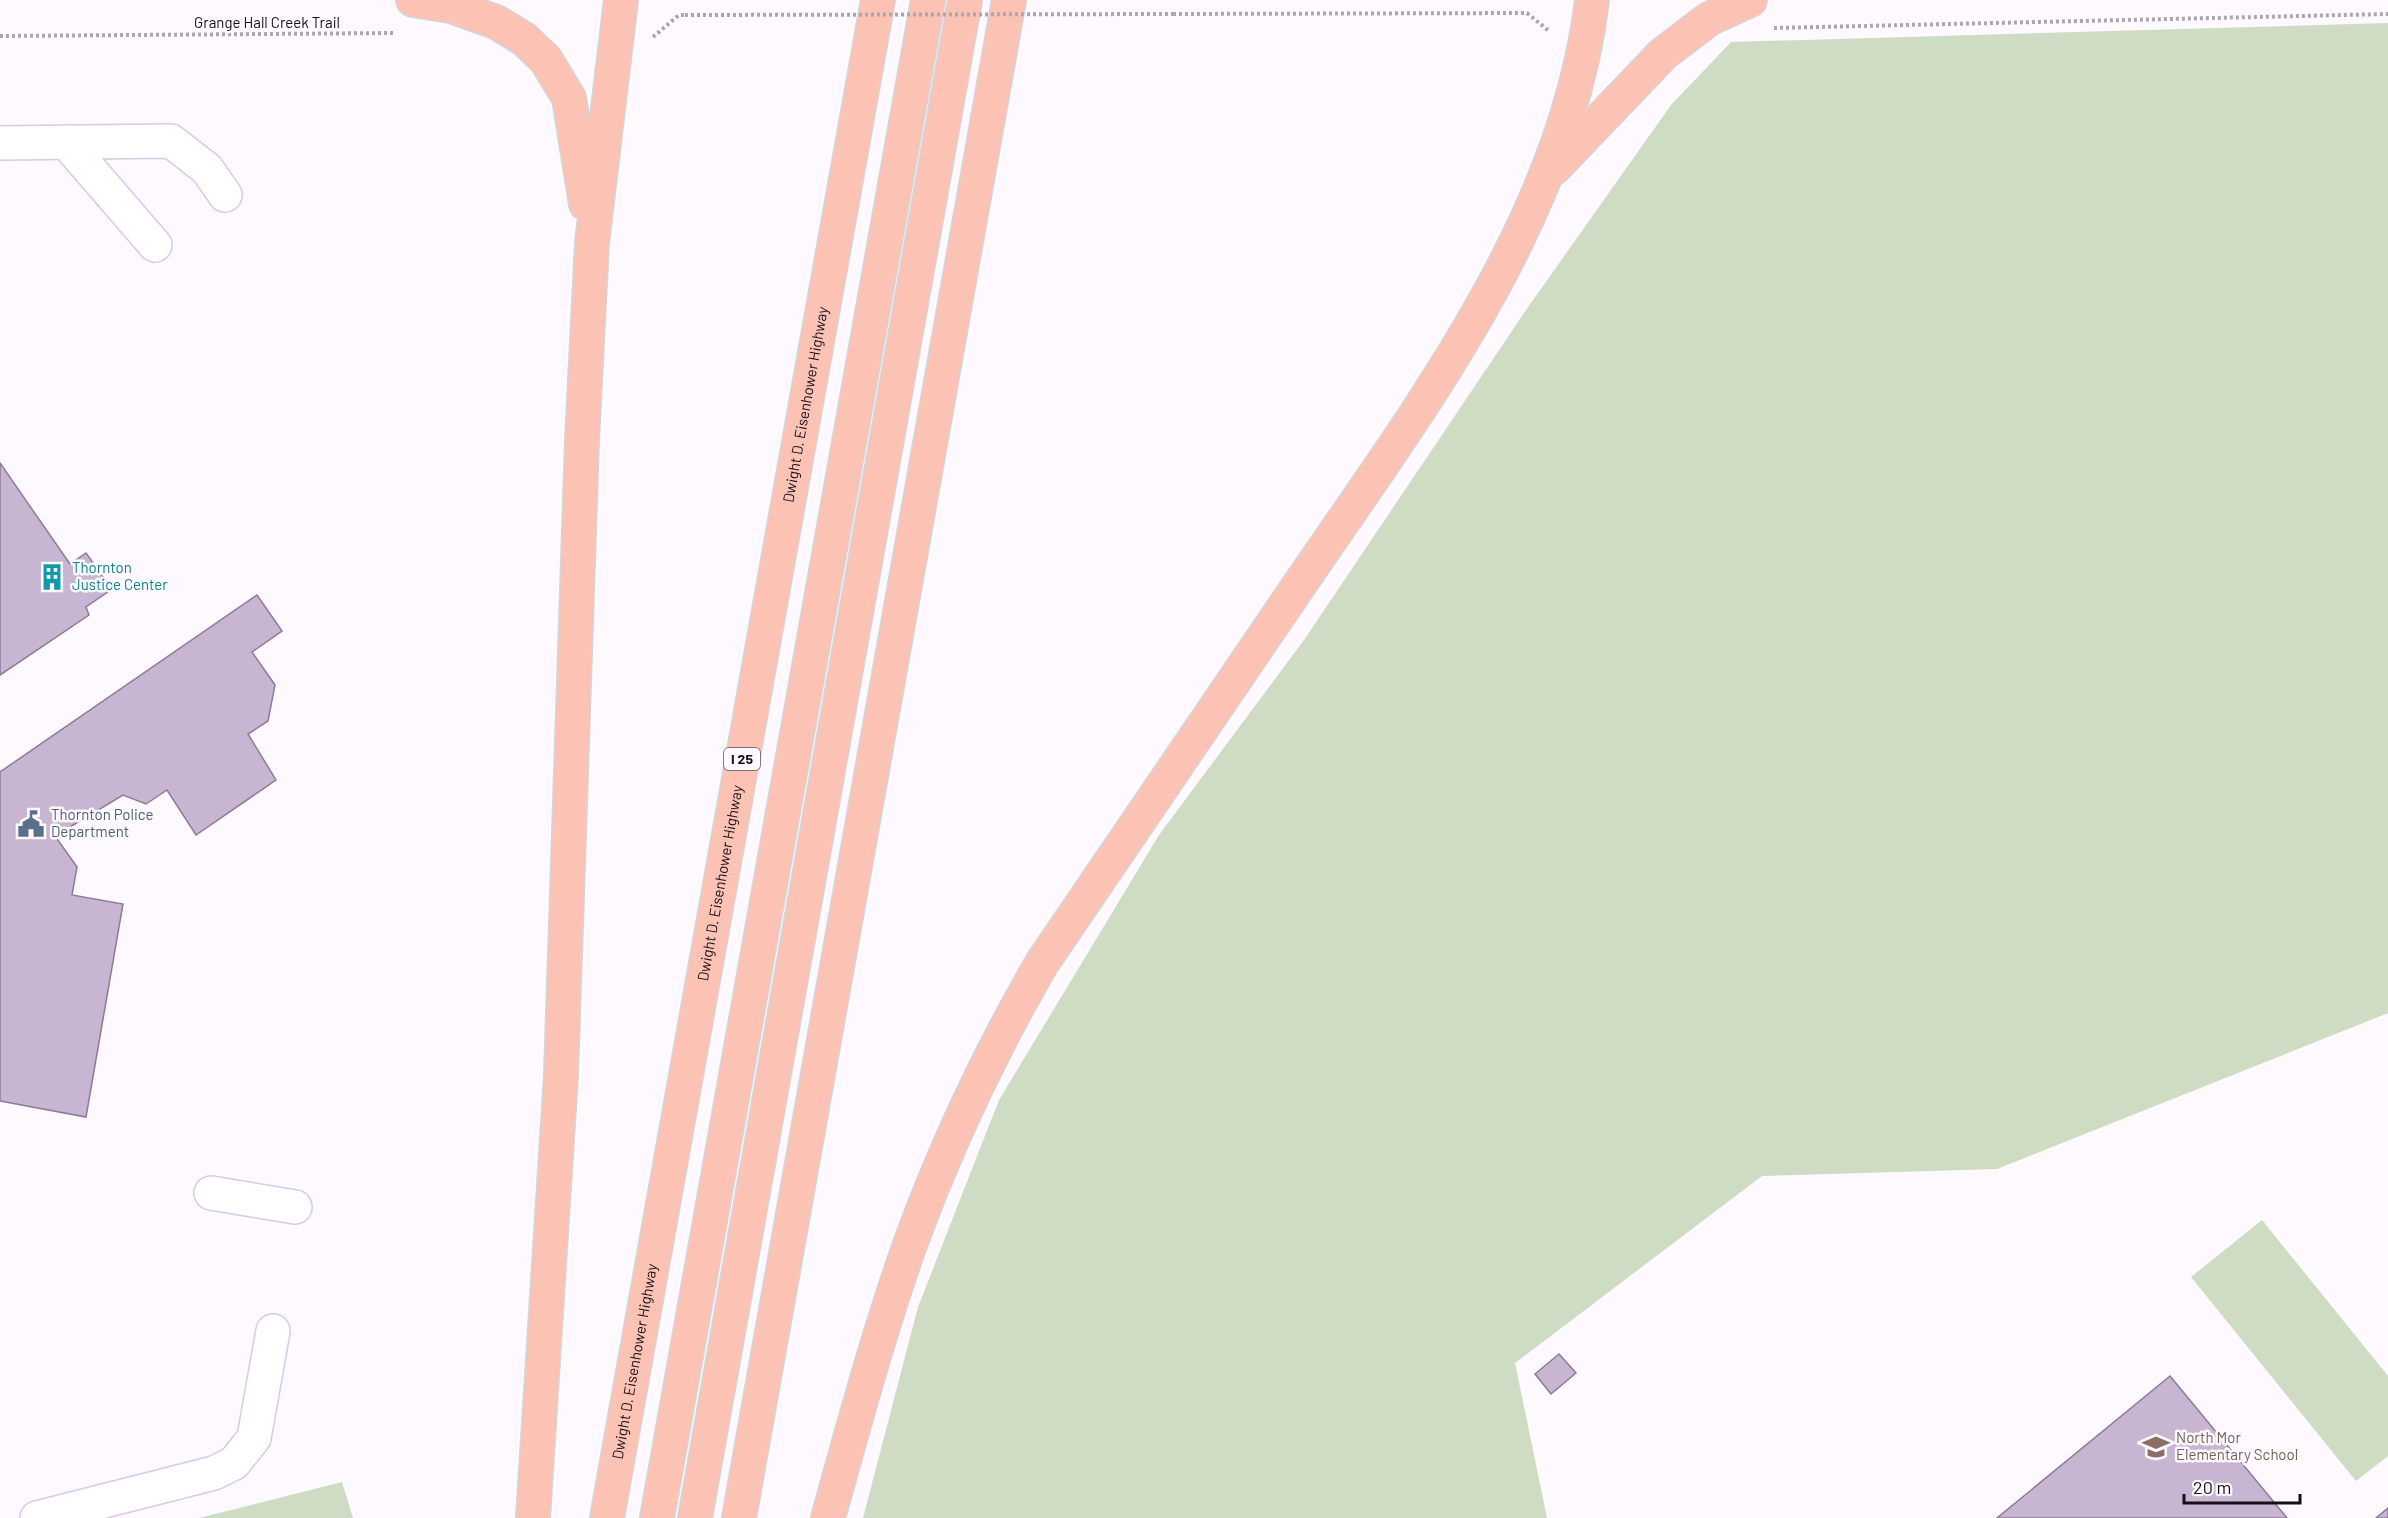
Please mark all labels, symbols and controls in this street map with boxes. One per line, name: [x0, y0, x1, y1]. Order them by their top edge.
street label: Grange Hall Creek Trail: [194, 13, 340, 31]
street label: Dwight D. Eisenhower Highway: [778, 305, 831, 504]
place label: Thornton Justice Center: [72, 558, 168, 593]
building icon: Thornton Justice Center: [37, 562, 67, 592]
road number: I 25: [724, 748, 760, 770]
street label: Dwight D. Eisenhower Highway: [693, 783, 746, 982]
place label: Thornton Police Department: [51, 805, 154, 840]
public building icon: Thornton Police Department: [16, 809, 46, 839]
street label: Dwight D. Eisenhower Highway: [608, 1262, 660, 1461]
place label: North Mor Elementary School: [2176, 1428, 2298, 1463]
school or university icon: North Mor Elementary School: [2141, 1432, 2171, 1462]
scale bar: [2184, 1467, 2300, 1505]
text: 20 m: [2193, 1476, 2231, 1498]

